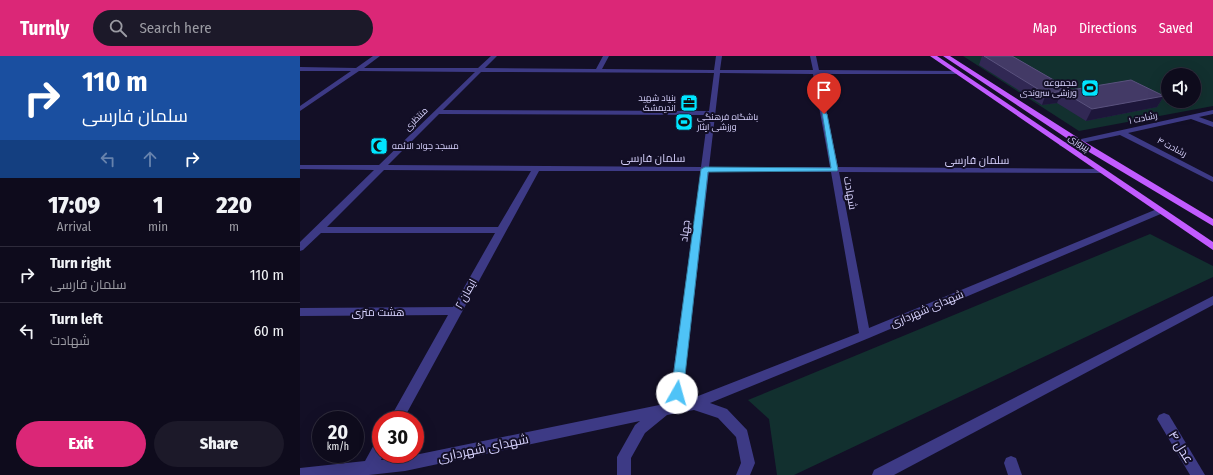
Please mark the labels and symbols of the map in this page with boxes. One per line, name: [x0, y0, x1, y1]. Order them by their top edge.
pin: [807, 73, 841, 114]
place label: مجموعه ورزشی سروندی: [1020, 78, 1077, 98]
sports icon: مجموعه ورزشی سروندی: [1080, 78, 1100, 98]
place label: بنیاد شهید اندیمشک: [638, 93, 676, 113]
office icon: بنیاد شهید اندیمشک: [679, 93, 699, 113]
street label: منتظری: [402, 105, 430, 133]
street label: رشادت ۱: [1128, 110, 1158, 126]
sports icon: باشگاه فرهنگی ورزشی ایثار: [674, 112, 694, 132]
place label: باشگاه فرهنگی ورزشی ایثار: [696, 112, 758, 132]
street label: پیروزی: [1066, 132, 1092, 155]
street label: رشادت ۴: [1156, 135, 1188, 159]
mosque icon: مسجد جواد الائمه: [369, 136, 389, 156]
place label: مسجد جواد الائمه: [392, 141, 459, 151]
street label: سلمان فارسی: [621, 152, 685, 165]
street label: سلمان فارسی: [945, 154, 1009, 167]
street label: شهادت: [841, 175, 859, 211]
street label: جهاد: [677, 219, 693, 243]
street label: ایمان ۲: [452, 277, 480, 311]
street label: شهدای شهرداری: [888, 288, 966, 330]
street label: هشت متری: [351, 306, 405, 319]
position arrow: [656, 372, 698, 414]
speed limit sign: 30: [372, 411, 424, 463]
street label: عدل ۴: [1165, 428, 1197, 466]
street label: شهدای شهرداری: [436, 431, 530, 465]

